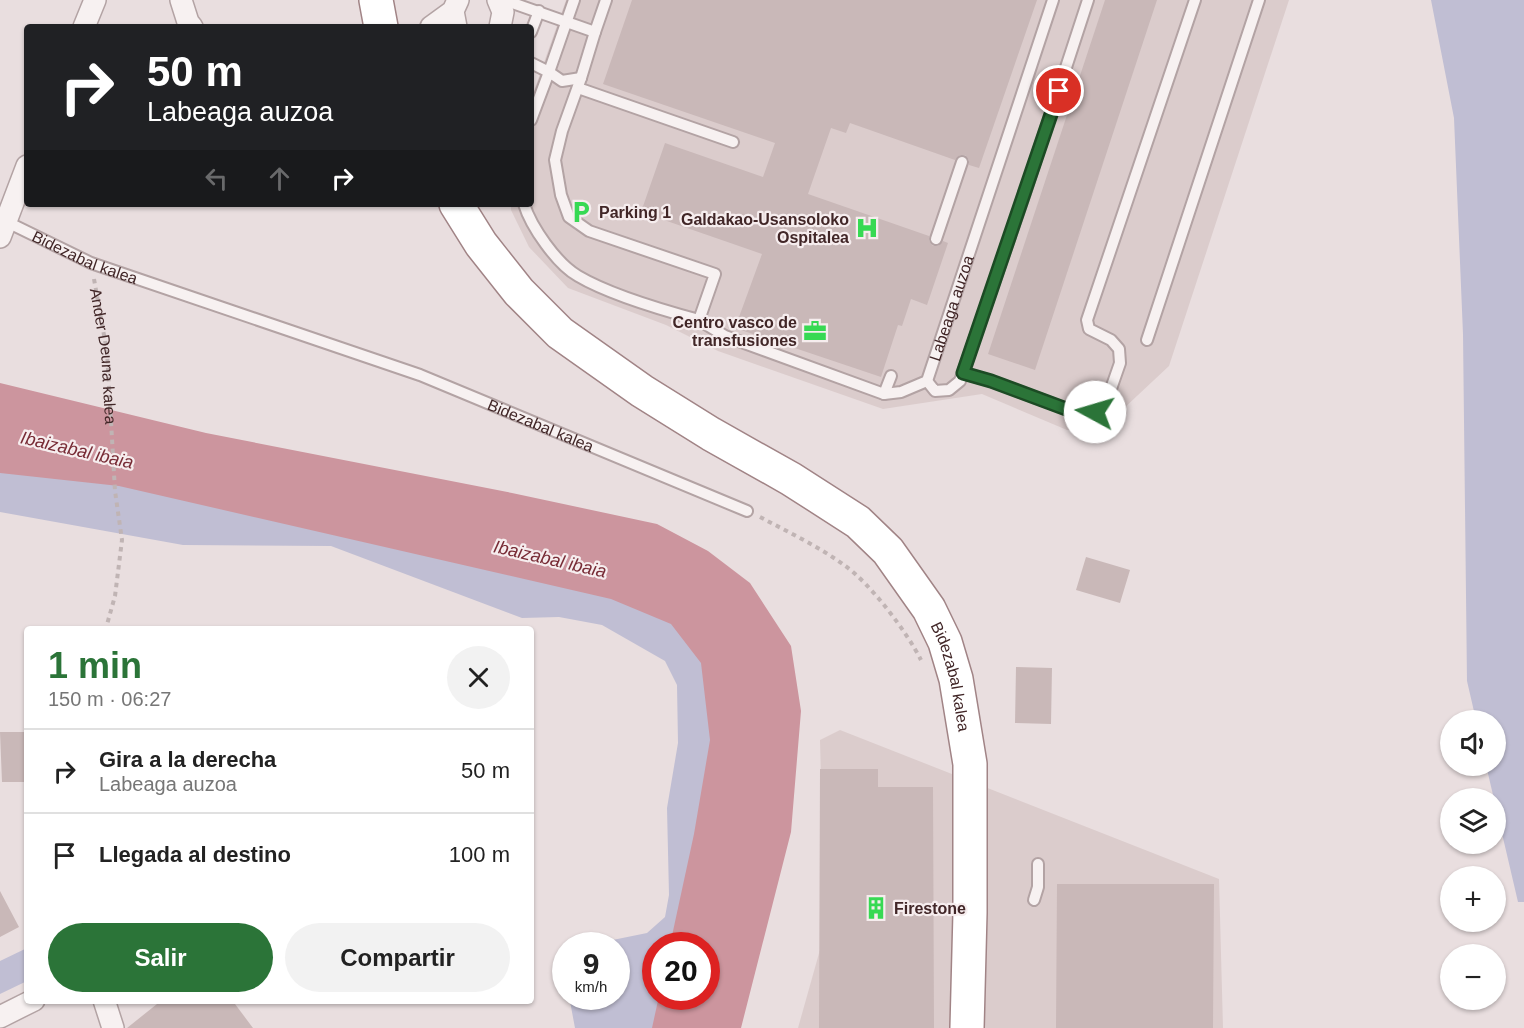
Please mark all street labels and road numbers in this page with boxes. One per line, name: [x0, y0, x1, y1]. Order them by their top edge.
street label: Bidezabal kalea: [29, 228, 140, 287]
street label: Labeaga auzoa: [926, 253, 977, 363]
street label: Ander Deuna kalea: [87, 287, 119, 425]
street label: Bidezabal kalea: [485, 396, 596, 455]
street label: Bidezabal kalea: [928, 619, 973, 733]

